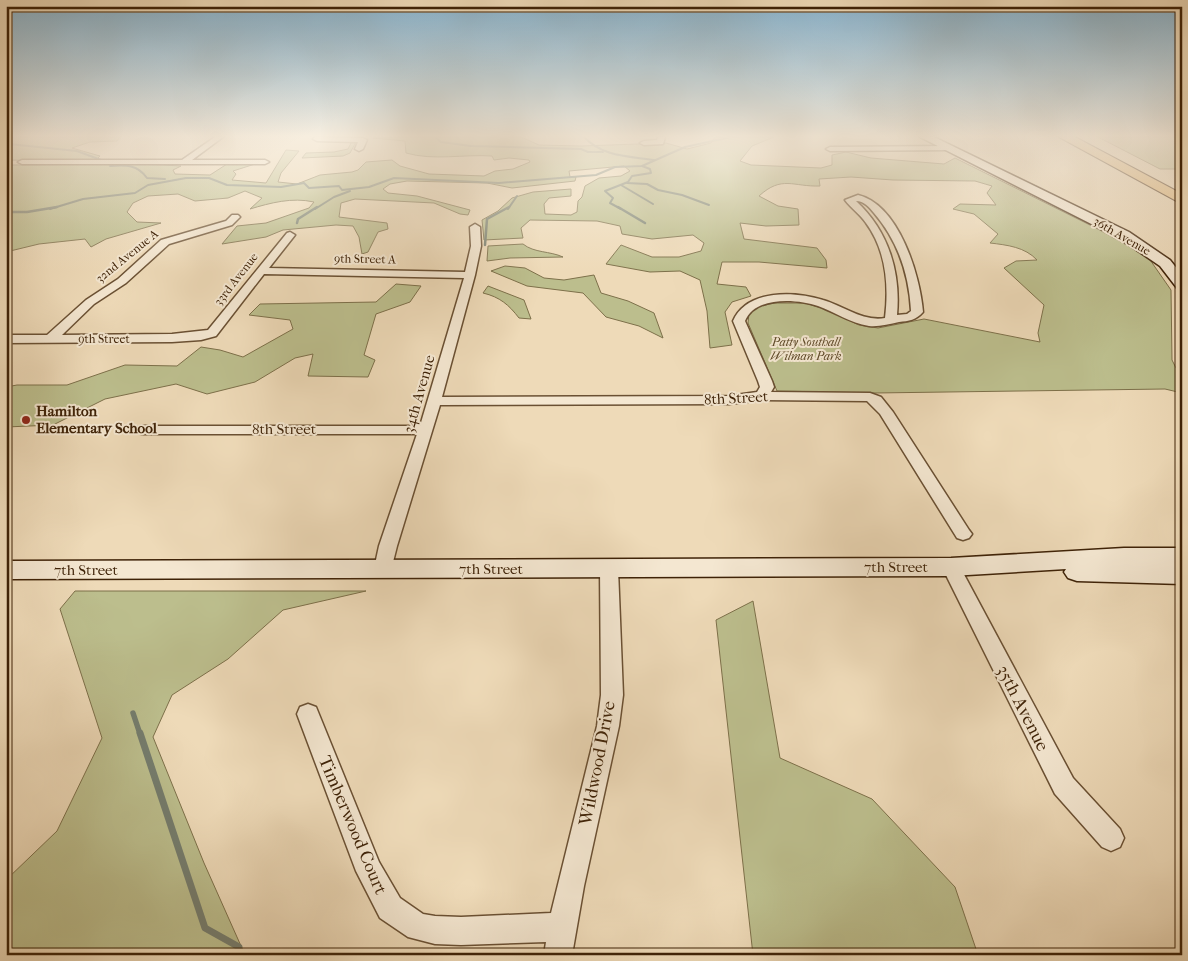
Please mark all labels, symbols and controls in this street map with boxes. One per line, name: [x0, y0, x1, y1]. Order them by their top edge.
street label: 36th Avenue: [1091, 214, 1153, 258]
street label: 32nd Avenue A: [93, 226, 161, 285]
street label: 33rd Avenue: [211, 250, 261, 308]
street label: 9th Street A: [334, 251, 396, 267]
street label: 9th Street: [78, 332, 130, 346]
park label: Patty Southall Wilman Park: [770, 335, 842, 363]
street label: 34th Avenue: [399, 352, 439, 435]
street label: 8th Street: [704, 387, 769, 409]
place label: Hamilton Elementary School: [36, 402, 158, 437]
marker: Hamilton Elementary School: [20, 414, 32, 426]
street label: 8th Street: [252, 420, 317, 438]
street label: 7th Street: [864, 558, 929, 576]
street label: 7th Street: [459, 560, 524, 578]
street label: 7th Street: [54, 561, 119, 579]
street label: 35th Avenue: [992, 662, 1053, 755]
street label: Wildwood Drive: [575, 699, 620, 828]
street label: Timberwood Court: [314, 753, 391, 898]

